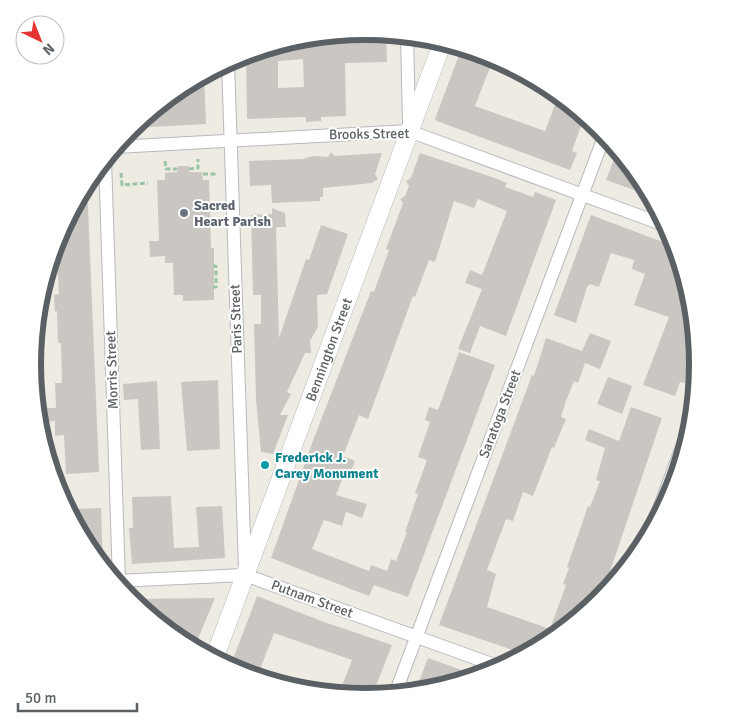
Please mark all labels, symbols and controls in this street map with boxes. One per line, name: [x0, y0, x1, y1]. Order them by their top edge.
north arrow: [15, 15, 65, 65]
text: N: [39, 40, 58, 59]
street label: Brooks Street: [329, 125, 409, 143]
place label: Sacred Heart Parish: [194, 197, 271, 230]
marker: Sacred Heart Parish: [178, 207, 190, 219]
street label: Paris Street: [226, 284, 246, 354]
street label: Bennington Street: [302, 295, 356, 404]
street label: Morris Street: [102, 330, 122, 410]
street label: Saratoga Street: [475, 367, 525, 460]
place label: Frederick J. Carey Monument: [275, 449, 379, 482]
marker: Frederick J. Carey Monument: [259, 459, 271, 471]
street label: Putnam Street: [269, 576, 355, 622]
scale bar: [18, 680, 136, 712]
text: 50 m: [25, 689, 56, 707]

